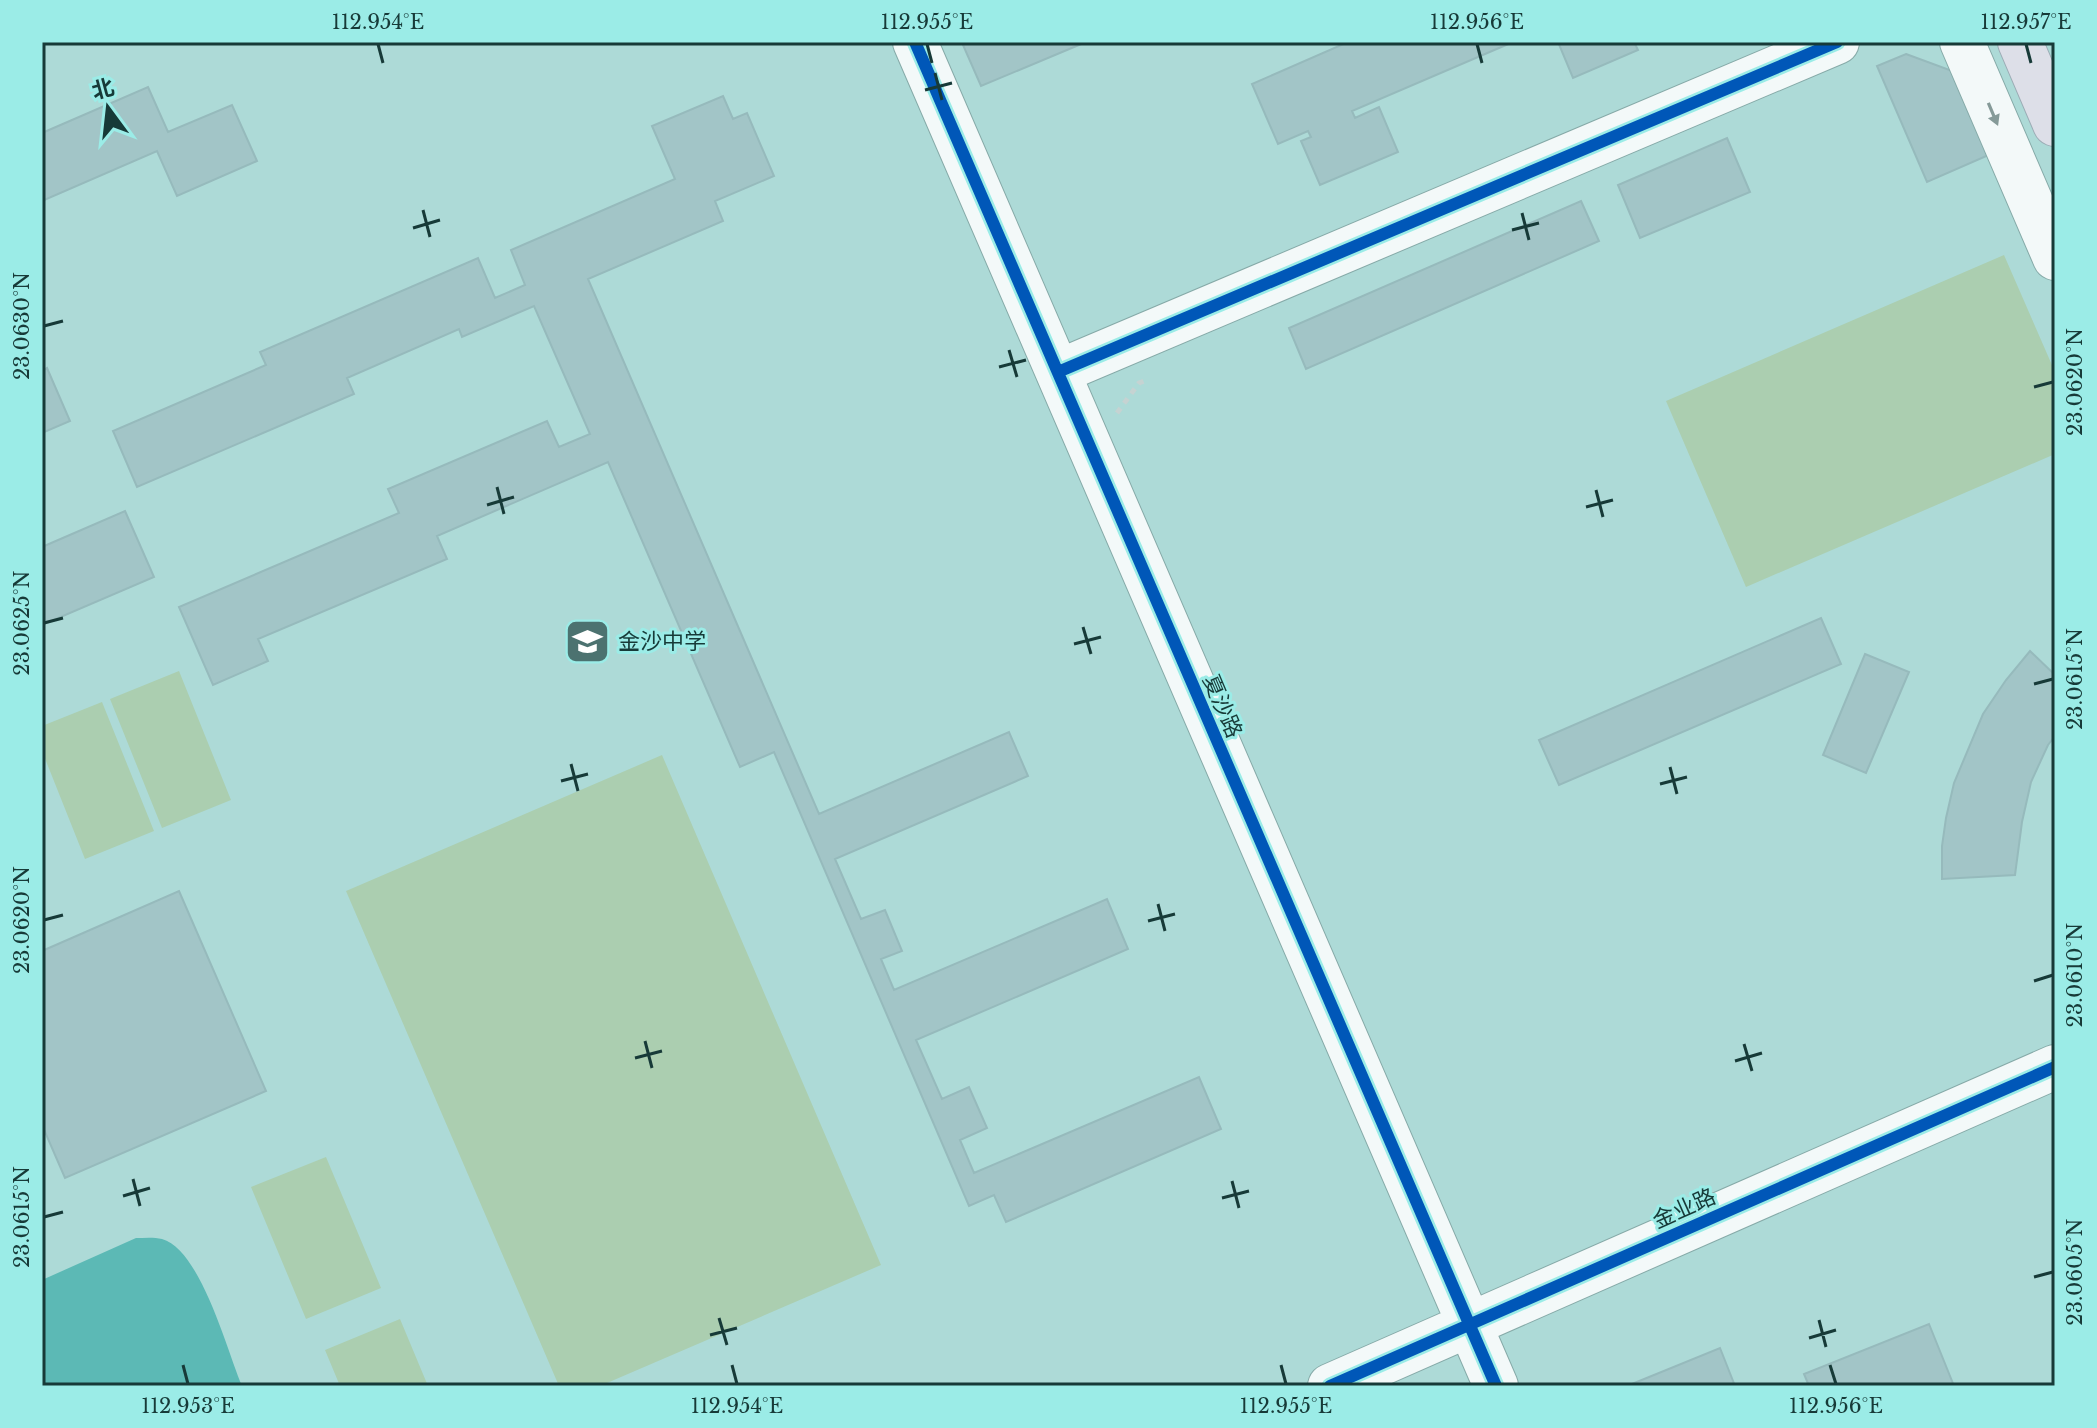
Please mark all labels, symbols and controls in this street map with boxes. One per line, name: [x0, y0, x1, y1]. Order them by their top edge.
text: 112.954°E: [332, 10, 424, 34]
text: 112.955°E: [881, 10, 973, 34]
text: 112.956°E: [1430, 10, 1524, 34]
text: 112.957°E: [1980, 10, 2072, 34]
north arrow: [68, 68, 148, 148]
text: 北: [89, 73, 117, 105]
one-way arrow: [1987, 102, 2000, 126]
text: 23.0630°N: [10, 272, 34, 380]
text: 23.0620°N: [2063, 328, 2087, 436]
text: 23.0625°N: [10, 570, 34, 676]
school or university icon: 金沙中学: [563, 617, 611, 665]
place label: 金沙中学: [618, 628, 706, 655]
text: 23.0615°N: [2063, 628, 2087, 730]
street label: 夏沙路: [1197, 671, 1248, 742]
text: 23.0620°N: [10, 866, 34, 974]
text: 23.0610°N: [2063, 923, 2087, 1027]
text: 23.0615°N: [10, 1166, 34, 1268]
street label: 金业路: [1649, 1183, 1720, 1234]
text: 23.0605°N: [2063, 1218, 2087, 1326]
text: 112.953°E: [141, 1394, 235, 1418]
text: 112.954°E: [691, 1394, 783, 1418]
text: 112.955°E: [1240, 1394, 1332, 1418]
text: 112.956°E: [1789, 1394, 1883, 1418]

